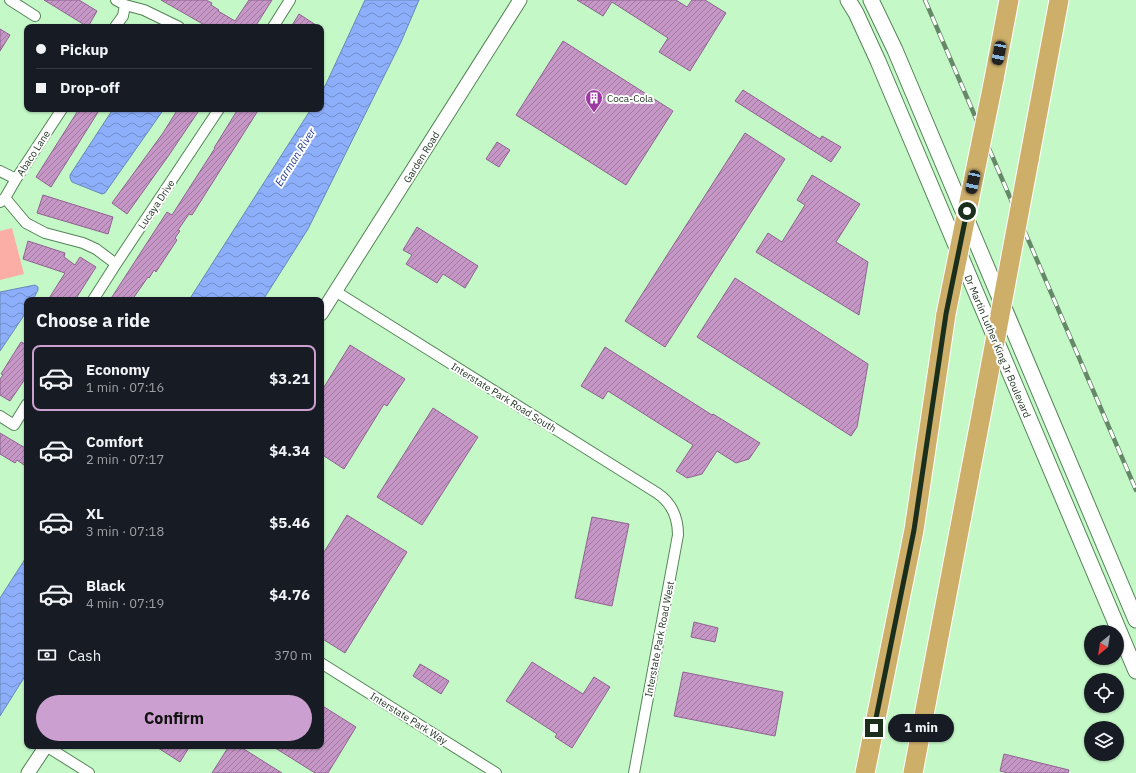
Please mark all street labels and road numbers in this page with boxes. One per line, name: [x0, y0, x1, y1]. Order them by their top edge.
street label: Abaco Lane: [14, 128, 53, 179]
street label: Garden Road: [400, 129, 442, 185]
street label: Lucaya Drive: [135, 177, 178, 231]
street label: Dr Martin Luther King Jr Boulevard: [961, 273, 1034, 420]
street label: Interstate Park Road South: [449, 360, 559, 435]
street label: Interstate Park Road West: [642, 580, 677, 698]
street label: Interstate Park Way: [368, 689, 450, 748]

